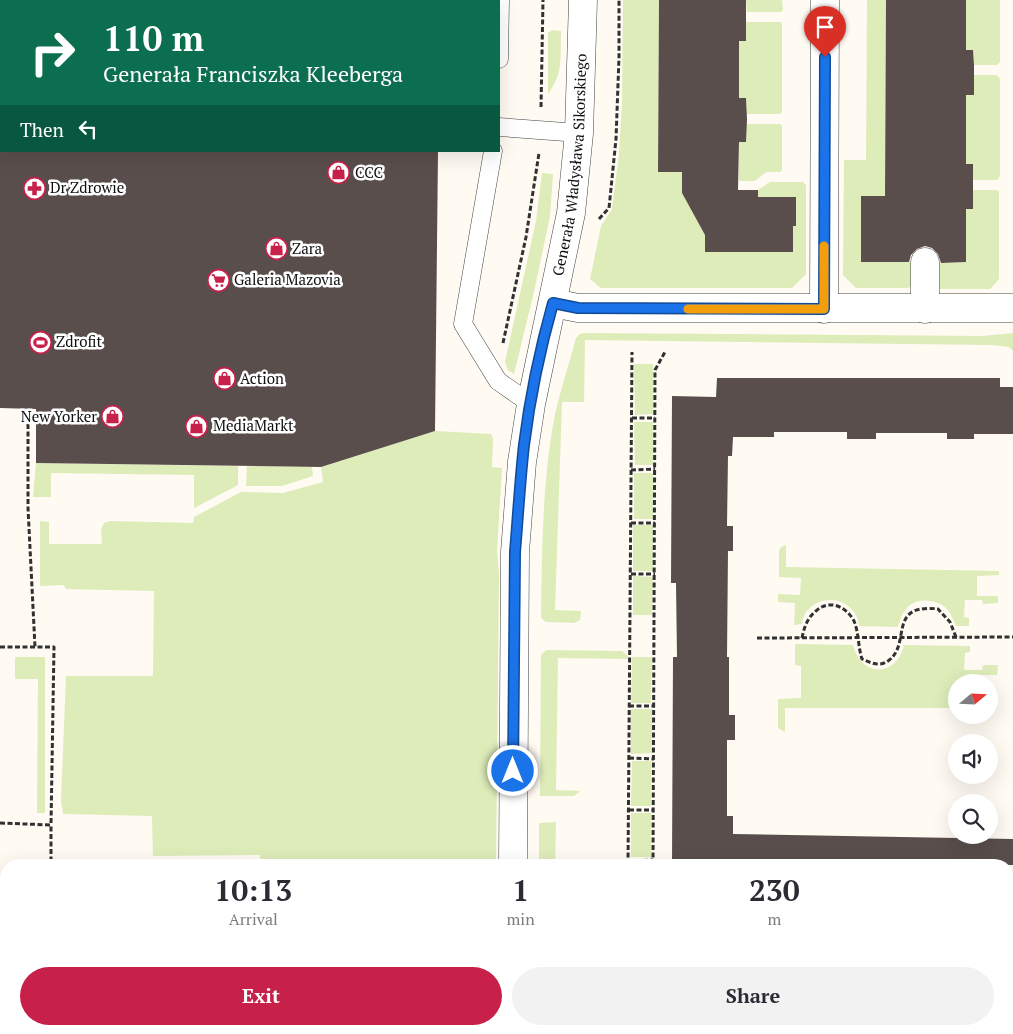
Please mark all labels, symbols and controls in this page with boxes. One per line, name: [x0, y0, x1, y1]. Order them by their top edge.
pin: [804, 6, 846, 57]
icon: arrive: [811, 13, 839, 41]
text: 110 m: [103, 15, 204, 61]
icon: right: [20, 20, 85, 85]
street label: Generała Władysława Sikorskiego: [547, 53, 590, 278]
text: Generała Franciszka Kleeberga: [103, 59, 403, 88]
icon: left: [74, 115, 102, 143]
text: Then: [20, 117, 64, 142]
shop icon: CCC: [327, 161, 351, 185]
place label: CCC: [355, 162, 383, 182]
pharmacy icon: Dr Zdrowie: [22, 176, 46, 200]
place label: Dr Zdrowie: [50, 177, 124, 197]
shop icon: Zara: [264, 237, 288, 261]
place label: Zara: [292, 238, 322, 258]
supermarket icon: Galeria Mazovia: [206, 268, 230, 292]
place label: Galeria Mazovia: [234, 269, 341, 289]
sports icon: Zdrofit: [28, 330, 52, 354]
place label: Zdrofit: [56, 331, 103, 351]
shop icon: Action: [212, 367, 236, 391]
place label: Action: [240, 368, 284, 388]
shop icon: New Yorker: [101, 405, 125, 429]
place label: New Yorker: [21, 406, 97, 426]
shop icon: MediaMarkt: [185, 414, 209, 438]
place label: MediaMarkt: [213, 415, 294, 435]
north arrow: [948, 674, 998, 724]
map controls: [948, 674, 998, 844]
button: sound: [948, 734, 998, 784]
position arrow: [486, 744, 538, 796]
button: search: [948, 794, 998, 844]
text: 10:13: [214, 870, 292, 910]
text: 1: [512, 870, 529, 910]
text: 230: [749, 870, 800, 910]
text: Arrival: [229, 908, 278, 930]
text: min: [507, 908, 535, 930]
text: m: [767, 908, 781, 930]
button: Exit: [20, 967, 502, 1025]
button: Share: [512, 967, 994, 1025]

